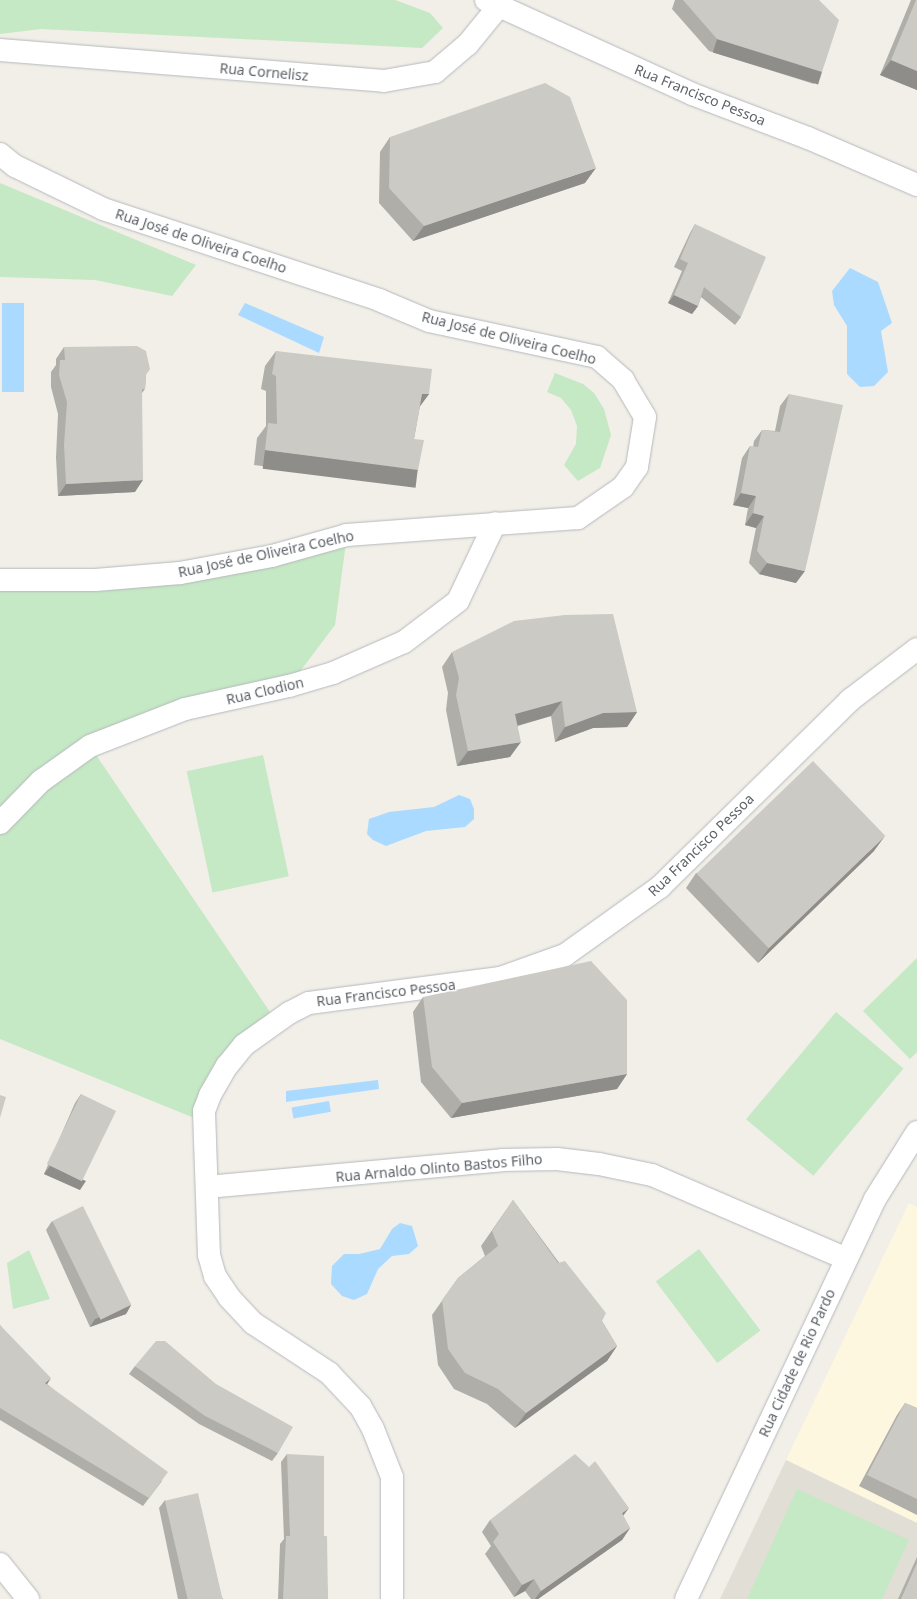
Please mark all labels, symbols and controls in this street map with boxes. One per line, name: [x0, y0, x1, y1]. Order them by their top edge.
street label: Rua Cornelisz: [219, 60, 309, 84]
street label: Rua Francisco Pessoa: [632, 61, 768, 129]
street label: Rua José de Oliveira Coelho: [113, 205, 289, 277]
street label: Rua José de Oliveira Coelho: [420, 308, 598, 368]
street label: Rua José de Oliveira Coelho: [177, 527, 355, 581]
street label: Rua Clodion: [225, 674, 305, 708]
street label: Rua Francisco Pessoa: [645, 790, 757, 900]
street label: Rua Francisco Pessoa: [315, 976, 457, 1010]
street label: Rua Arnaldo Olinto Bastos Filho: [335, 1151, 543, 1185]
street label: Rua Cidade de Rio Pardo: [755, 1286, 839, 1440]

